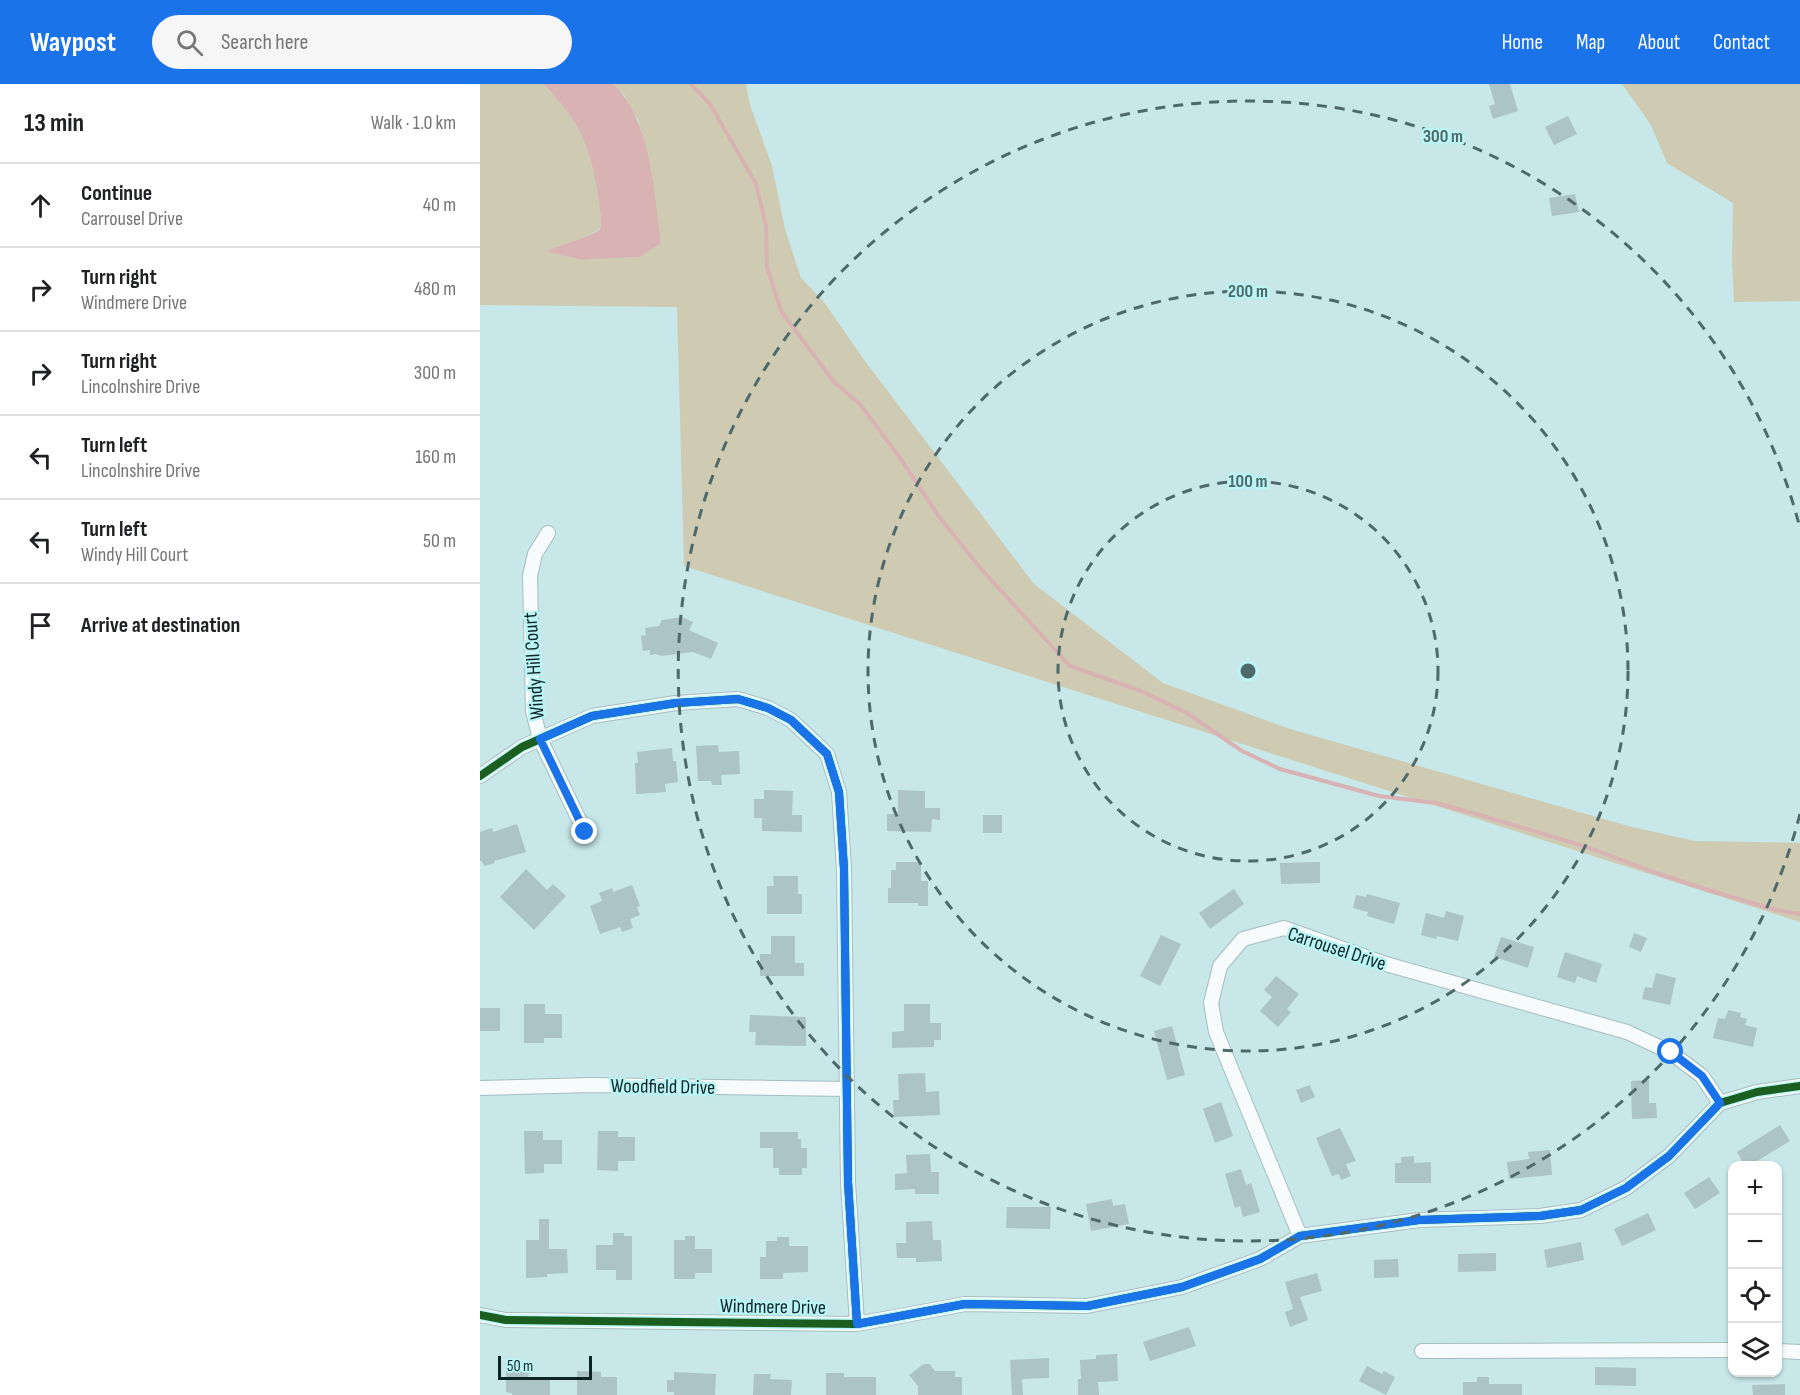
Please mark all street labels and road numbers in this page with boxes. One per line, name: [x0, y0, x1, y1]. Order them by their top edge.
street label: Windy Hill Court: [518, 612, 550, 720]
street label: Carrousel Drive: [1285, 922, 1389, 976]
street label: Woodfield Drive: [610, 1074, 715, 1100]
street label: Windmere Drive: [720, 1294, 826, 1320]

